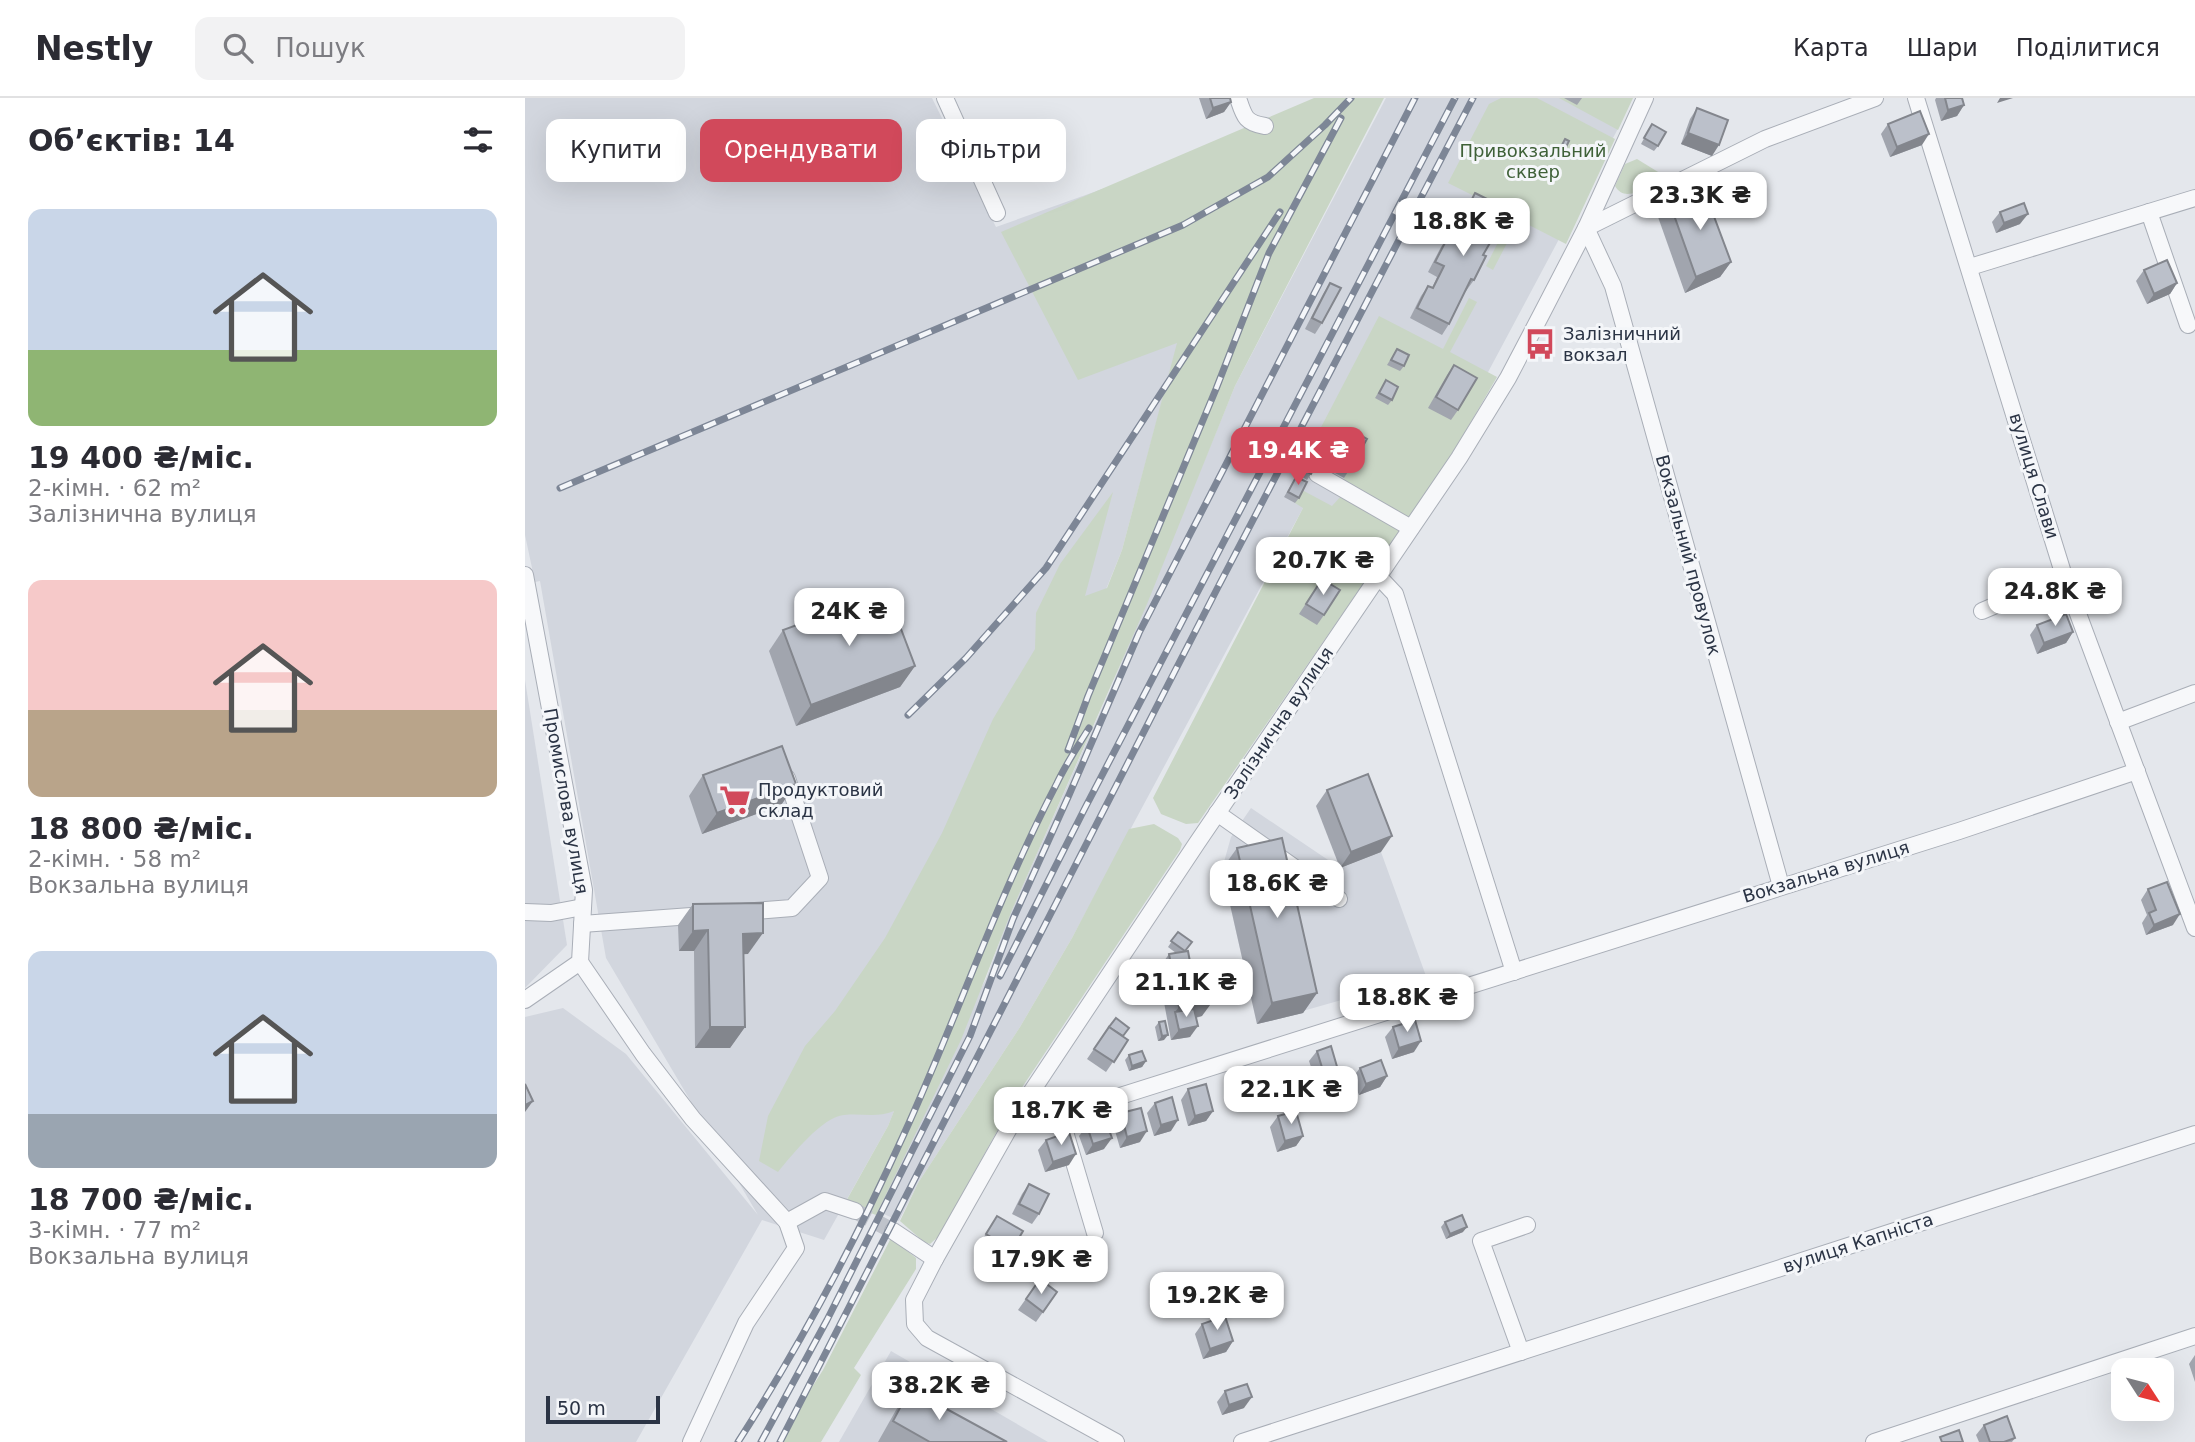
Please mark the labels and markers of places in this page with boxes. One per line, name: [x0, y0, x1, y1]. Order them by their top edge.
pin: 23.3K ₴: [1635, 172, 1765, 232]
pin: 18.8K ₴: [1398, 198, 1528, 258]
place label: Залізничний вокзал: [1563, 323, 1681, 365]
bus stop icon: Залізничний вокзал: [1523, 327, 1557, 361]
pin: 19.4K ₴: [1233, 428, 1363, 487]
pin: 20.7K ₴: [1258, 538, 1388, 597]
pin: 24.8K ₴: [1990, 568, 2120, 628]
pin: 24K ₴: [800, 588, 898, 648]
place label: Продуктовий склад: [758, 779, 883, 821]
supermarket icon: Продуктовий склад: [718, 783, 752, 817]
pin: 18.6K ₴: [1212, 860, 1342, 920]
pin: 21.1K ₴: [1121, 960, 1251, 1019]
pin: 18.8K ₴: [1342, 974, 1472, 1034]
pin: 22.1K ₴: [1226, 1066, 1356, 1126]
pin: 18.7K ₴: [996, 1088, 1126, 1147]
pin: 17.9K ₴: [976, 1236, 1106, 1296]
pin: 19.2K ₴: [1152, 1272, 1282, 1332]
pin: 38.2K ₴: [874, 1362, 1004, 1422]

